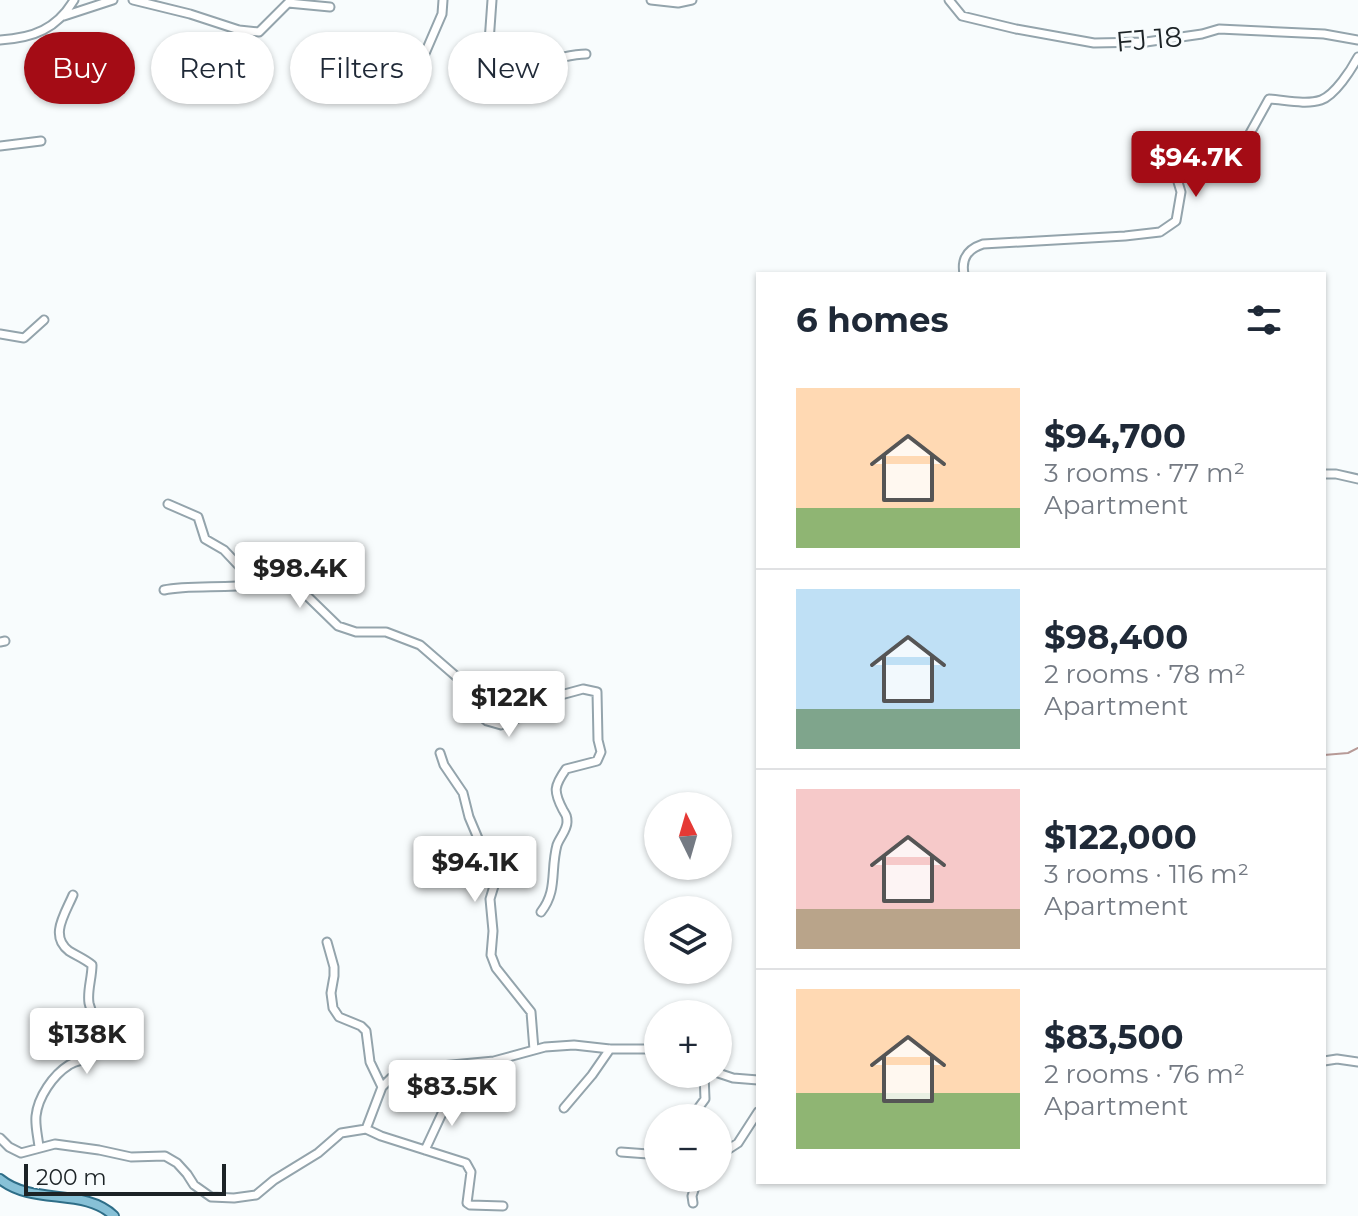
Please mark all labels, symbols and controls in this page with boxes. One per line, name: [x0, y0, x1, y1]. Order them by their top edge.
street label: FJ 18: [1114, 19, 1184, 59]
chip: Buy: [24, 32, 135, 104]
chip: Rent: [151, 32, 274, 104]
chip: Filters: [290, 32, 432, 104]
chip: New: [448, 32, 568, 104]
pin: $94.7K: [1131, 131, 1261, 199]
text: $94.7K: [1149, 141, 1243, 173]
icon: filters: [1242, 298, 1286, 342]
text: 6 homes: [796, 299, 949, 341]
text: $94,700: [1044, 415, 1186, 457]
icon: home: [860, 420, 956, 516]
text: 3 rooms · 77 m²: [1044, 457, 1245, 489]
text: Apartment: [1044, 489, 1188, 521]
pin: $98.4K: [235, 542, 365, 610]
text: $98.4K: [253, 552, 347, 584]
text: $98,400: [1044, 616, 1188, 658]
icon: home: [860, 621, 956, 717]
text: 2 rooms · 78 m²: [1044, 658, 1246, 690]
pin: $122K: [453, 671, 565, 739]
text: $122K: [471, 681, 547, 713]
text: Apartment: [1044, 690, 1188, 722]
north arrow: [644, 792, 732, 880]
map controls: [644, 792, 732, 1192]
text: $122,000: [1044, 816, 1197, 858]
icon: home: [860, 821, 956, 917]
pin: $94.1K: [410, 836, 540, 904]
text: $94.1K: [431, 846, 519, 878]
text: 3 rooms · 116 m²: [1044, 858, 1249, 890]
text: Apartment: [1044, 890, 1188, 922]
button: layers: [644, 896, 732, 984]
button: +: [644, 1000, 732, 1088]
pin: $138K: [31, 1008, 143, 1076]
text: $83,500: [1044, 1016, 1184, 1058]
text: $138K: [48, 1018, 126, 1050]
icon: home: [860, 1021, 956, 1117]
text: 2 rooms · 76 m²: [1044, 1058, 1245, 1090]
pin: $83.5K: [387, 1060, 517, 1128]
text: $83.5K: [407, 1070, 497, 1102]
text: Apartment: [1044, 1090, 1188, 1122]
button: −: [644, 1104, 732, 1192]
scale bar: [24, 1160, 226, 1196]
text: 200 m: [36, 1164, 107, 1191]

